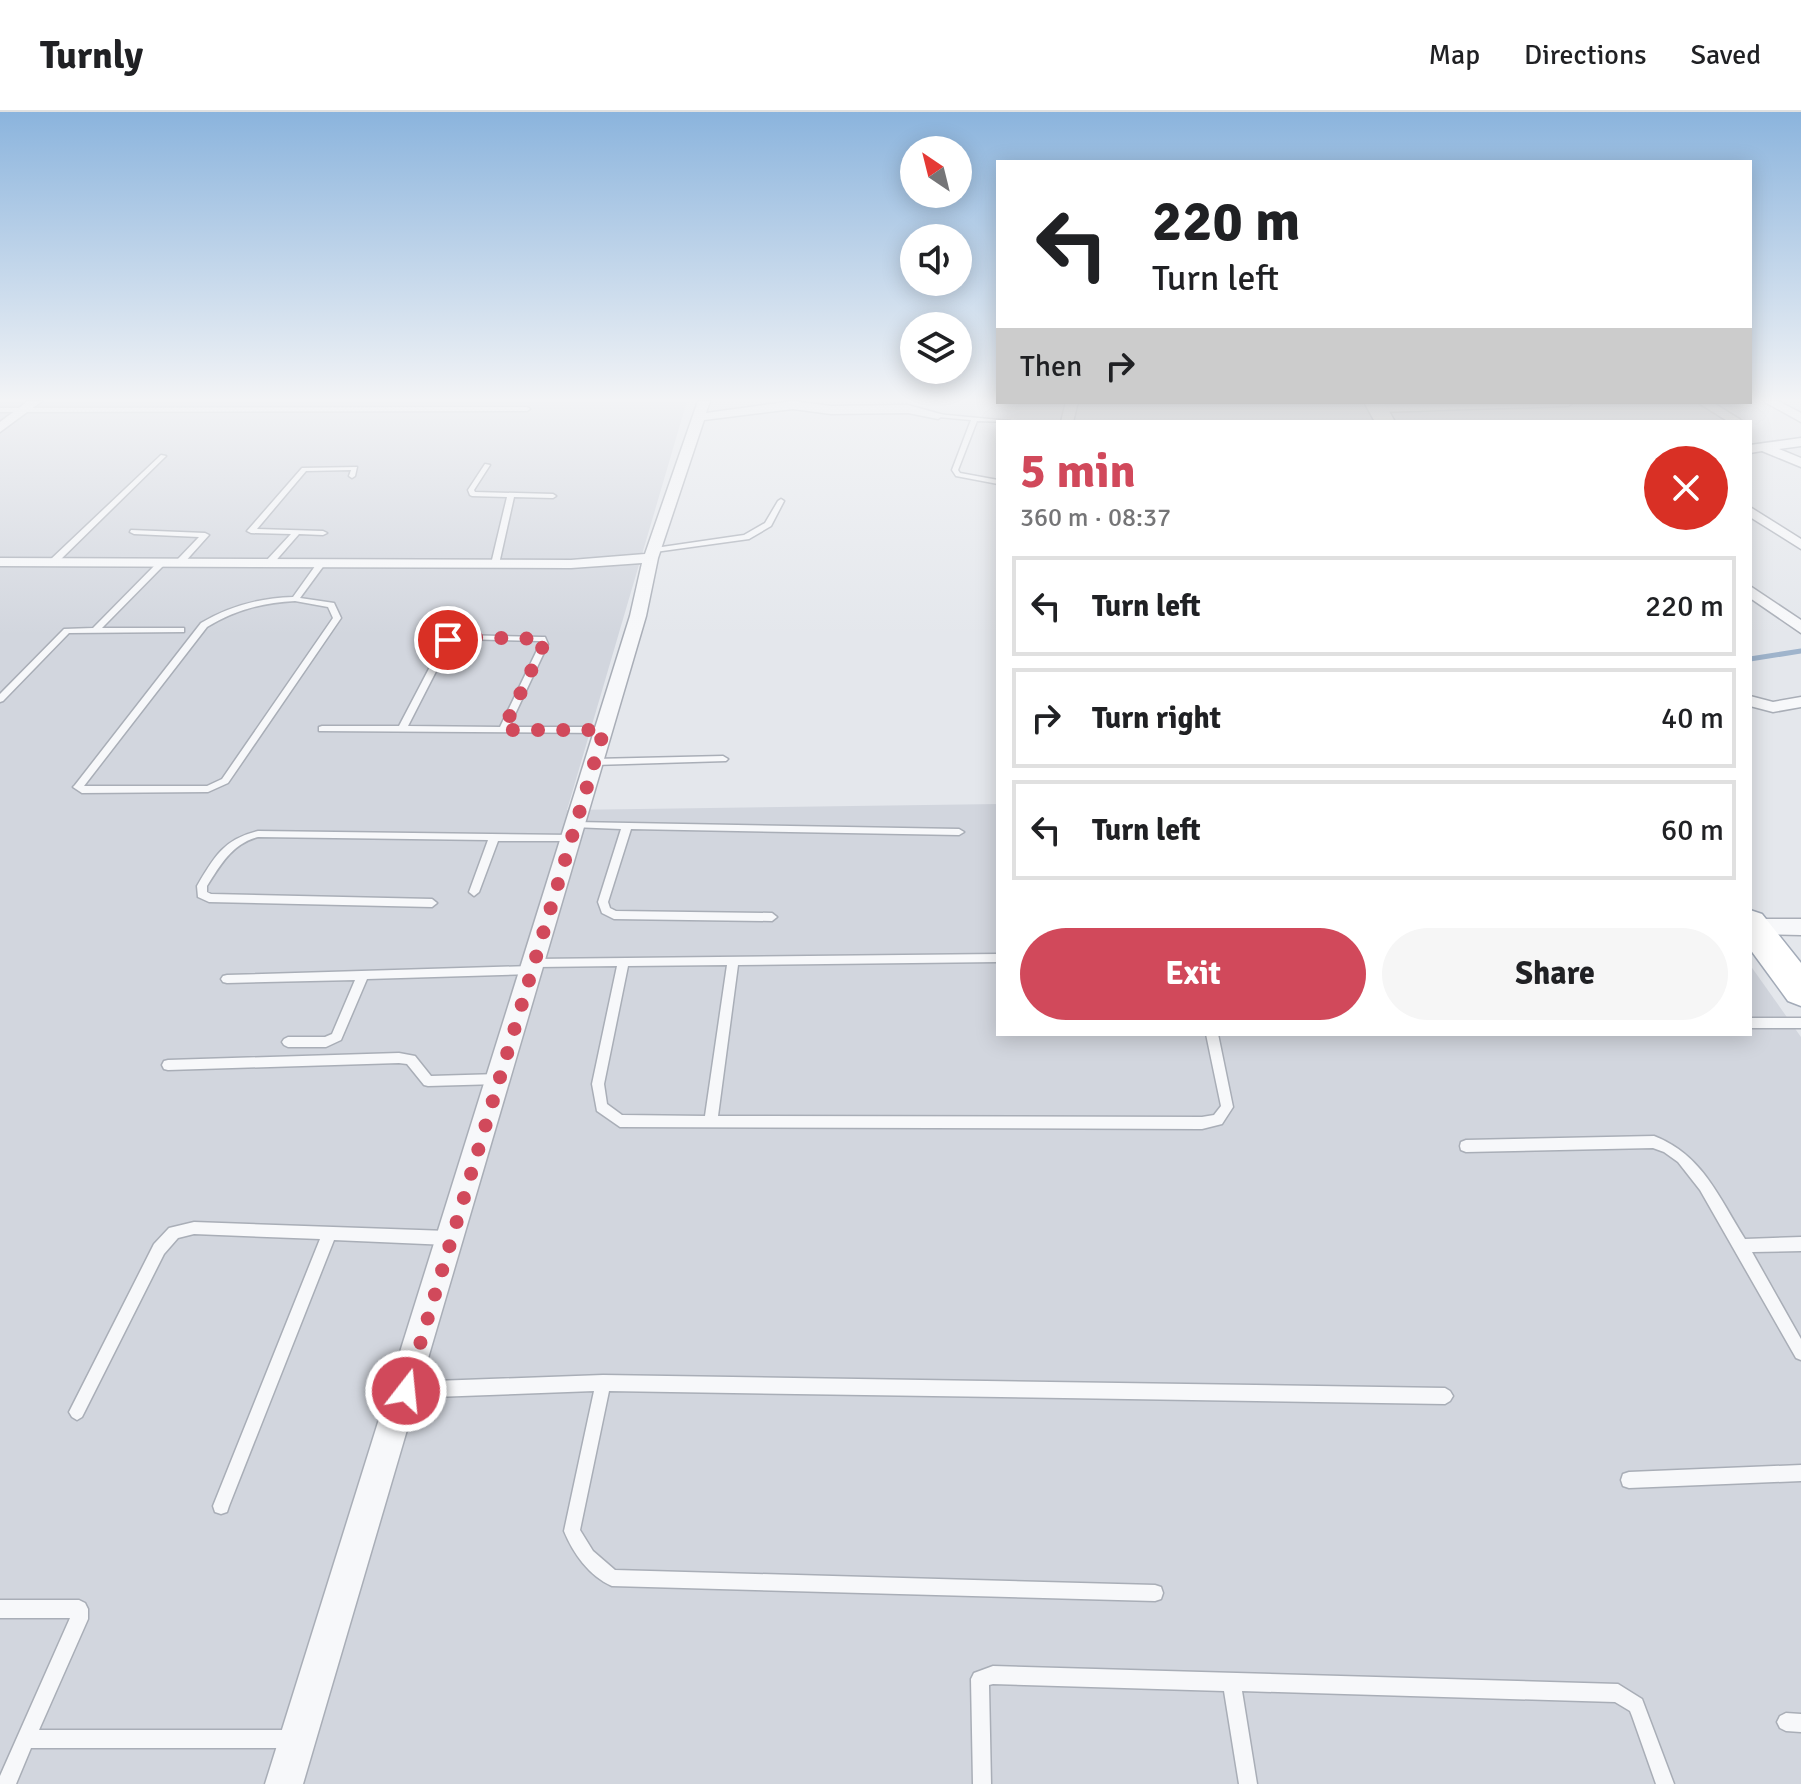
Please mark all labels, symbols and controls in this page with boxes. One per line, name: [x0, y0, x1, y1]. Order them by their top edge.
text: Turnly: [40, 32, 143, 79]
text: Map: [1428, 38, 1480, 72]
text: Directions: [1524, 38, 1646, 72]
text: Saved: [1690, 38, 1761, 72]
north arrow: [900, 136, 972, 208]
map controls: [900, 136, 972, 384]
text: 220 m: [1152, 187, 1300, 256]
icon: left: [1020, 192, 1124, 296]
button: sound: [900, 224, 972, 296]
text: Turn left: [1152, 256, 1279, 301]
button: layers: [900, 312, 972, 384]
icon: right: [1098, 344, 1142, 388]
text: Then: [1020, 348, 1082, 385]
text: 5 min: [1020, 442, 1136, 501]
button: close: [1644, 446, 1728, 530]
text: 360 m · 08:37: [1020, 502, 1171, 534]
icon: left: [1024, 584, 1068, 628]
text: Turn left: [1092, 588, 1201, 625]
text: 220 m: [1645, 588, 1724, 625]
pin: [414, 606, 482, 674]
icon: arrive: [426, 618, 470, 662]
icon: right: [1024, 696, 1068, 740]
text: Turn right: [1092, 700, 1221, 737]
text: 40 m: [1661, 700, 1724, 737]
icon: left: [1024, 808, 1068, 852]
text: Turn left: [1092, 812, 1201, 849]
text: 60 m: [1661, 812, 1724, 849]
button: Exit: [1020, 928, 1366, 1020]
button: Share: [1382, 928, 1728, 1020]
position arrow: [364, 1349, 448, 1433]

